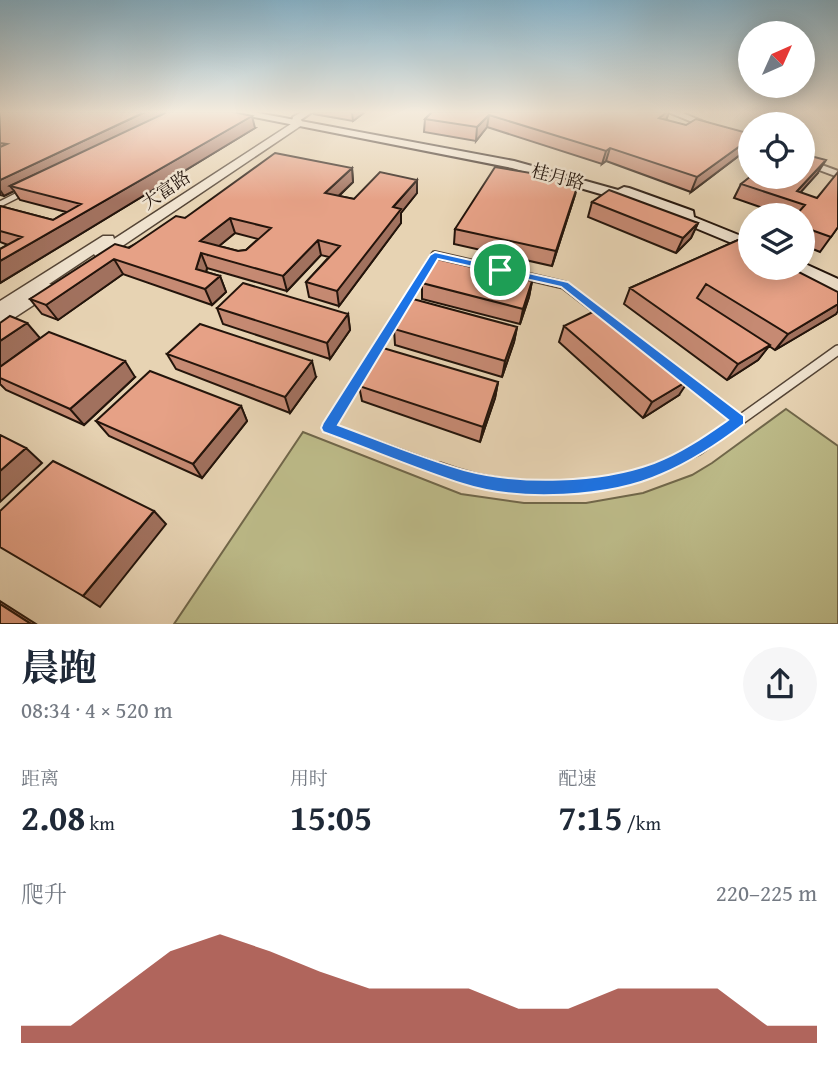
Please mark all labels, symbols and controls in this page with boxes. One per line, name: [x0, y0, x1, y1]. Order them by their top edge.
north arrow: [738, 21, 816, 98]
map controls: [738, 21, 815, 280]
button: locate: [738, 112, 815, 189]
street label: 桂月路: [529, 156, 588, 197]
street label: 大富路: [136, 163, 196, 216]
button: layers: [738, 203, 815, 280]
pin: [470, 240, 530, 300]
icon: arrive: [481, 251, 519, 289]
text: 晨跑: [21, 639, 97, 695]
button: share: [743, 647, 817, 721]
text: 08:34 · 4 × 520 m: [21, 693, 173, 726]
text: 距离: [21, 764, 59, 792]
text: 用时: [290, 764, 328, 792]
text: 配速: [558, 764, 596, 792]
text: 2.08: [21, 792, 85, 843]
text: 15:05: [290, 792, 372, 843]
text: 7:15: [558, 792, 623, 843]
text: km: [85, 809, 115, 837]
text: /km: [623, 809, 661, 837]
text: 220–225 m: [716, 876, 817, 909]
text: 爬升: [21, 877, 67, 910]

